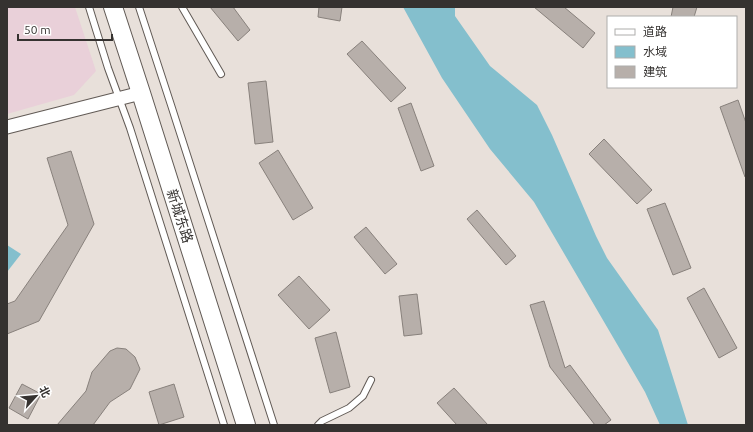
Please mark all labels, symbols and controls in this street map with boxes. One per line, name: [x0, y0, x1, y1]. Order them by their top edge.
scale bar: [18, 16, 112, 42]
legend: [607, 16, 737, 88]
text: 50 m: [24, 23, 51, 36]
text: 道路: [643, 25, 667, 38]
text: 水域: [643, 45, 667, 58]
text: 建筑: [643, 65, 667, 78]
street label: 新城东路: [164, 187, 196, 245]
north arrow: [16, 376, 56, 416]
text: 北: [37, 384, 53, 399]

